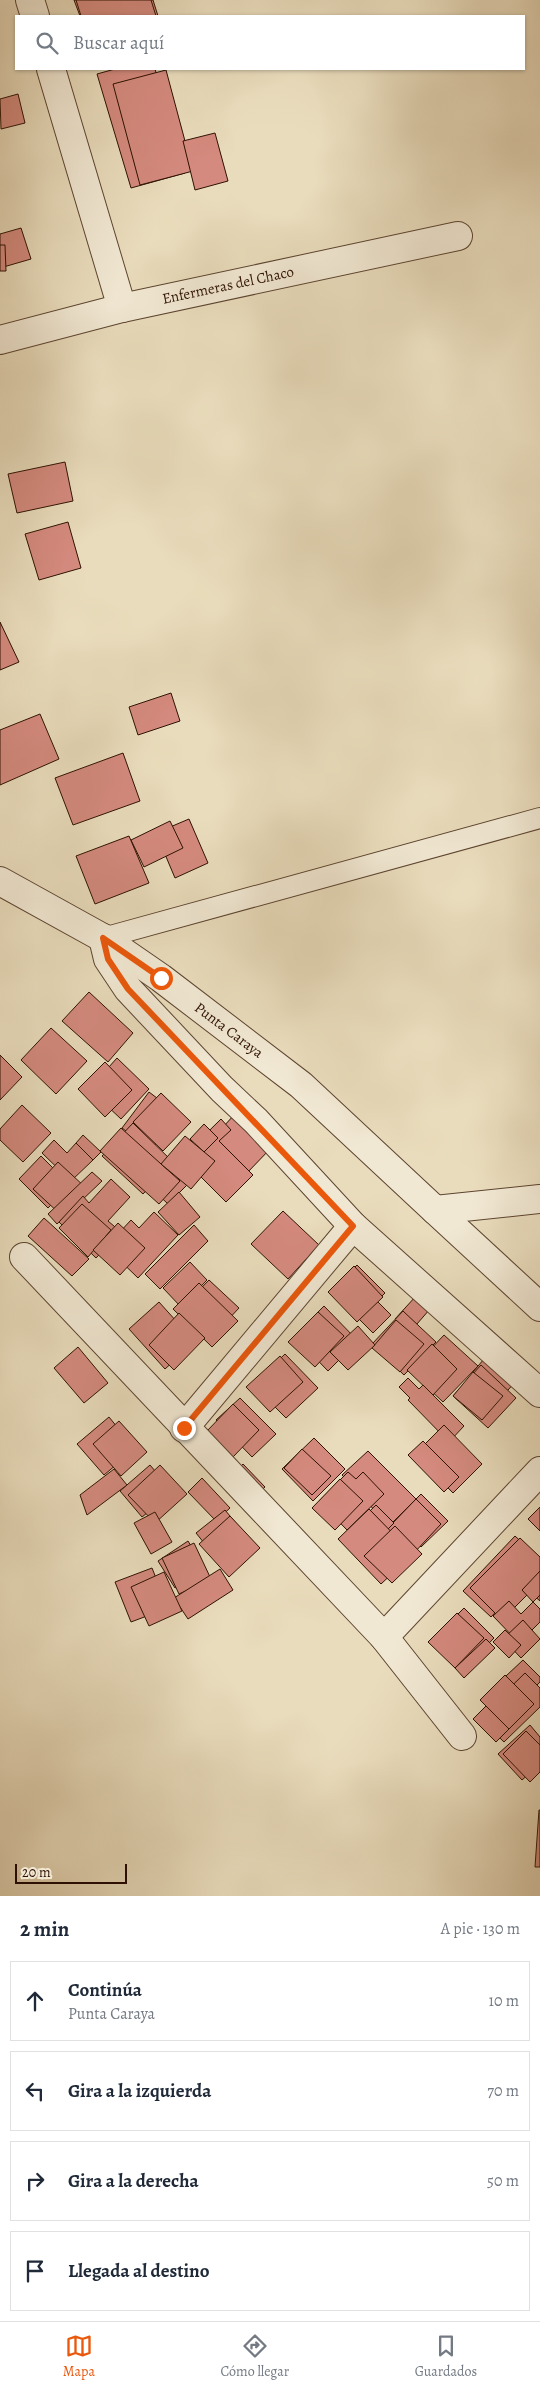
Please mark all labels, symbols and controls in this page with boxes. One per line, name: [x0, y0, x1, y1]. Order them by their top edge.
search box: [15, 15, 525, 70]
icon: search: [33, 29, 61, 57]
text: Buscar aquí: [73, 30, 164, 56]
street label: Enfermeras del Chaco: [160, 261, 296, 309]
route start: [150, 967, 173, 990]
street label: Punta Caraya: [190, 997, 268, 1063]
route end: [173, 1417, 196, 1440]
scale bar: [15, 1861, 128, 1884]
text: 20 m: [22, 1863, 51, 1882]
text: 2 min: [20, 1915, 69, 1943]
text: A pie · 130 m: [441, 1918, 520, 1940]
text: Continúa: [68, 1977, 142, 2003]
icon: ahead: [21, 1987, 49, 2015]
text: 10 m: [489, 1990, 519, 2012]
text: Punta Caraya: [68, 2003, 155, 2025]
icon: left: [21, 2077, 49, 2105]
text: Gira a la izquierda: [68, 2078, 211, 2104]
text: 70 m: [487, 2080, 519, 2102]
icon: right: [21, 2167, 49, 2195]
text: Gira a la derecha: [68, 2168, 199, 2194]
text: 50 m: [487, 2170, 519, 2192]
icon: arrive: [21, 2257, 49, 2285]
text: Llegada al destino: [68, 2258, 210, 2284]
tab: Mapa: [63, 2332, 95, 2381]
tab: Cómo llegar: [221, 2332, 289, 2381]
tab: Guardados: [415, 2332, 477, 2381]

